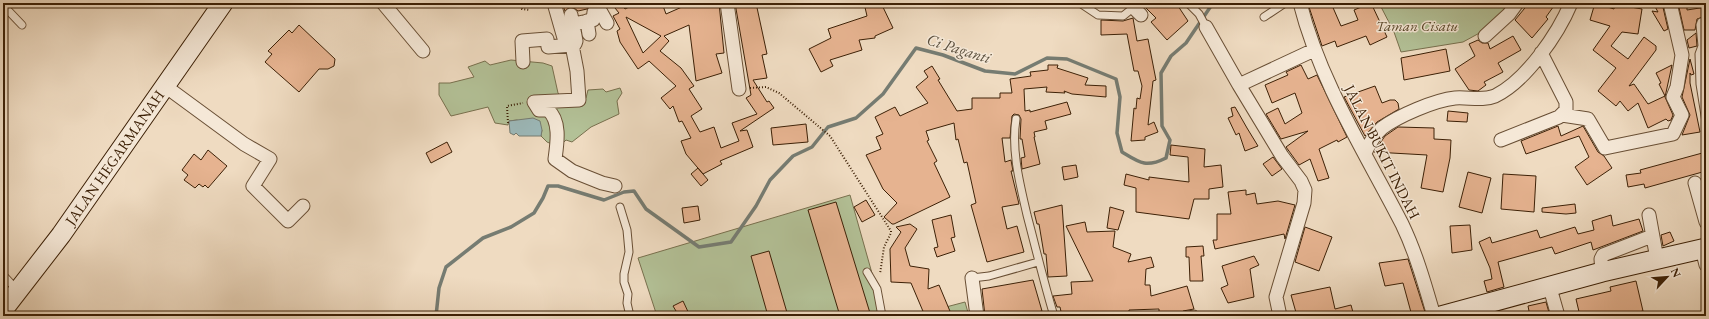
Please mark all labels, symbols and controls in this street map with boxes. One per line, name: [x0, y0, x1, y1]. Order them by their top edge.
park label: Taman Cisatu: [1376, 16, 1458, 35]
water label: Ci Paganti: [924, 29, 995, 69]
street label: JALAN BUKIT INDAH: [1339, 80, 1425, 222]
street label: JALAN HEGARMANAH: [60, 86, 168, 230]
north arrow: [1647, 257, 1687, 297]
text: N: [1668, 266, 1684, 280]

